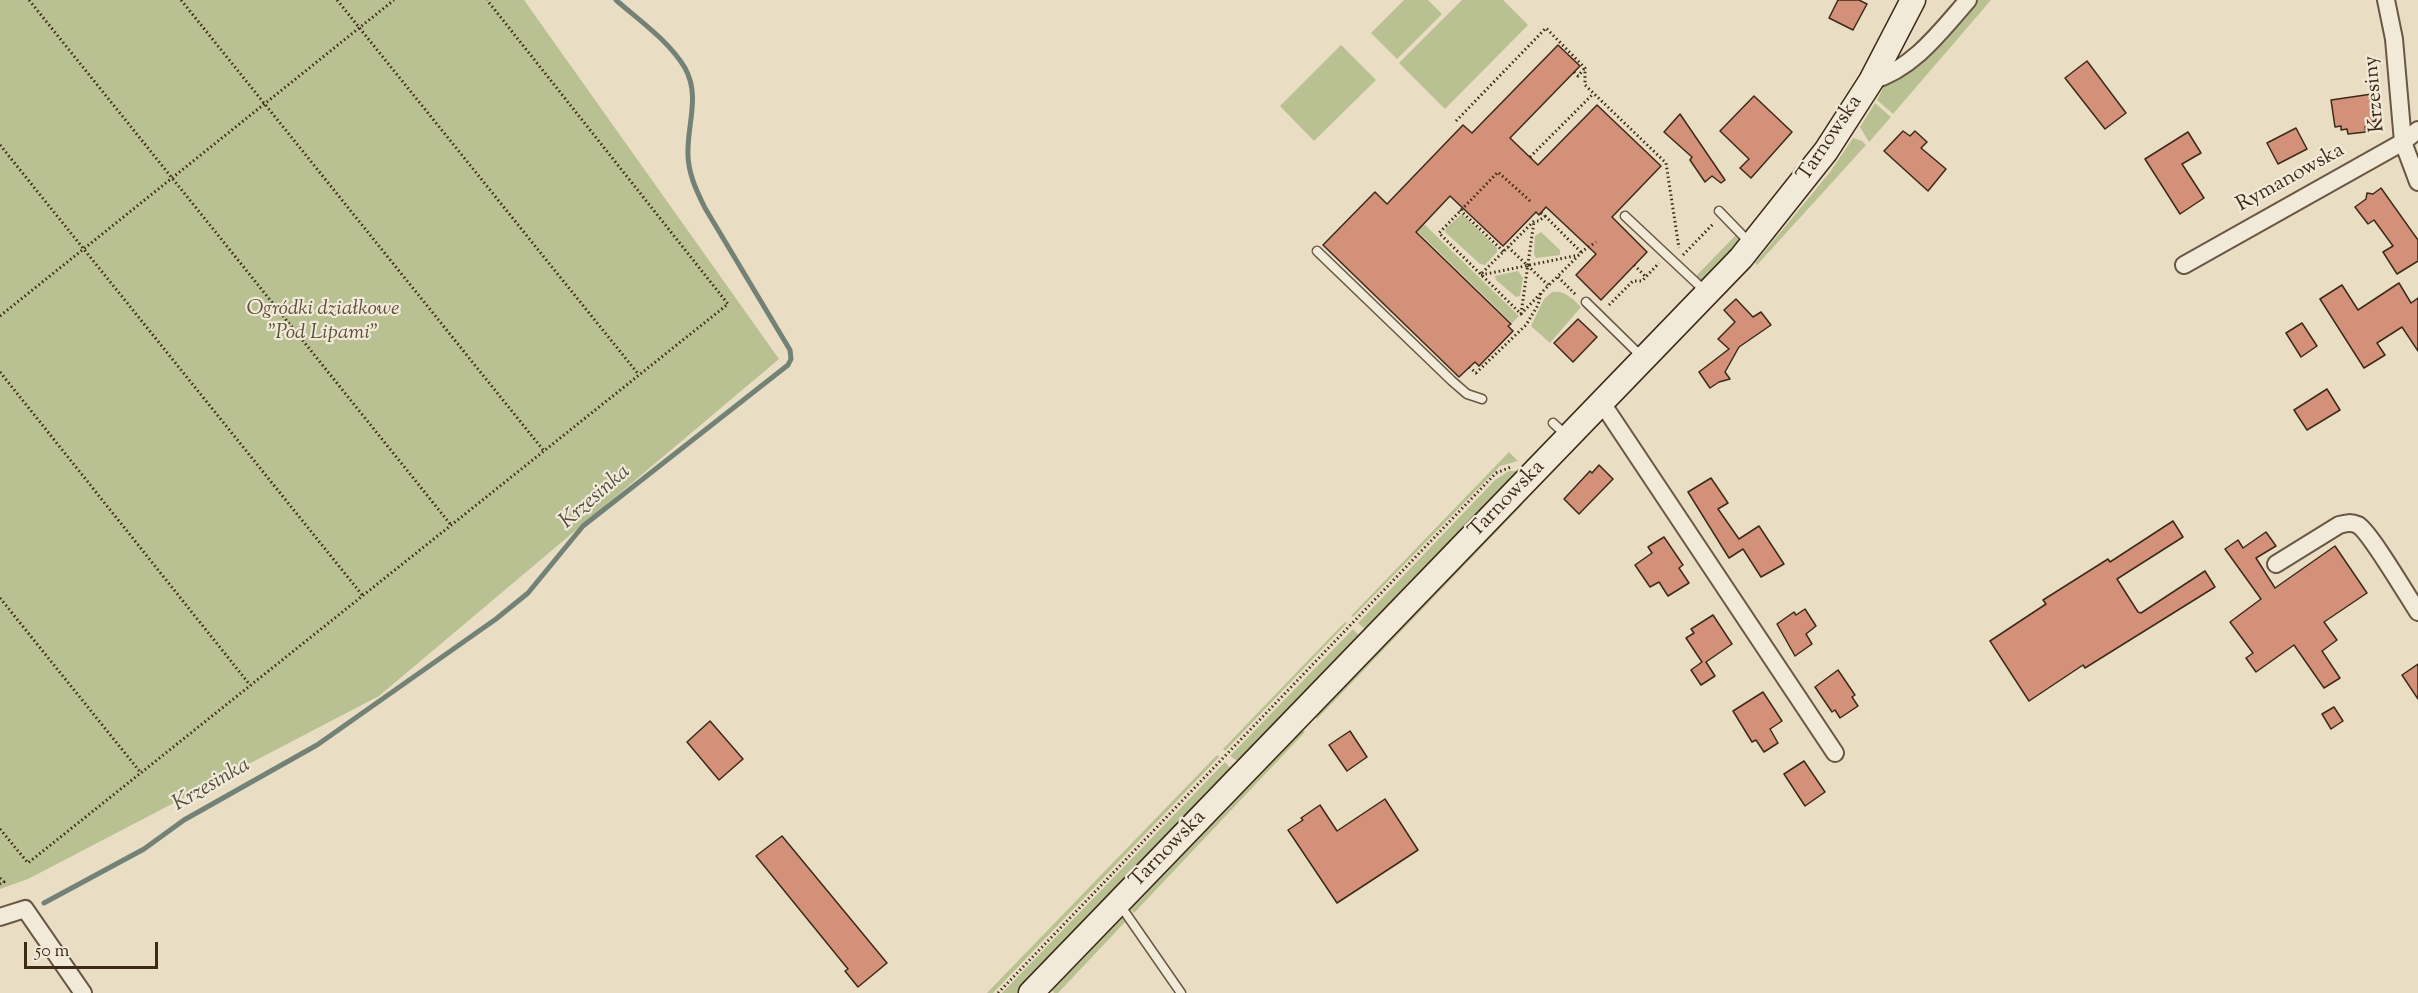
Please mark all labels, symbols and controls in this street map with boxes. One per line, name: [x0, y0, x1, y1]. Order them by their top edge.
street label: Krzesiny: [2360, 55, 2392, 133]
street label: Tarnowska: [1793, 91, 1869, 187]
street label: Rymanowska: [2233, 139, 2349, 219]
park label: Ogródki działkowe "Pod Lipami": [247, 297, 399, 347]
street label: Tarnowska: [1465, 456, 1551, 544]
water label: Krzesinka: [555, 460, 637, 536]
water label: Krzesinka: [168, 753, 256, 819]
street label: Tarnowska: [1126, 806, 1212, 894]
scale bar: [27, 930, 160, 968]
text: 50 m: [35, 939, 69, 965]

